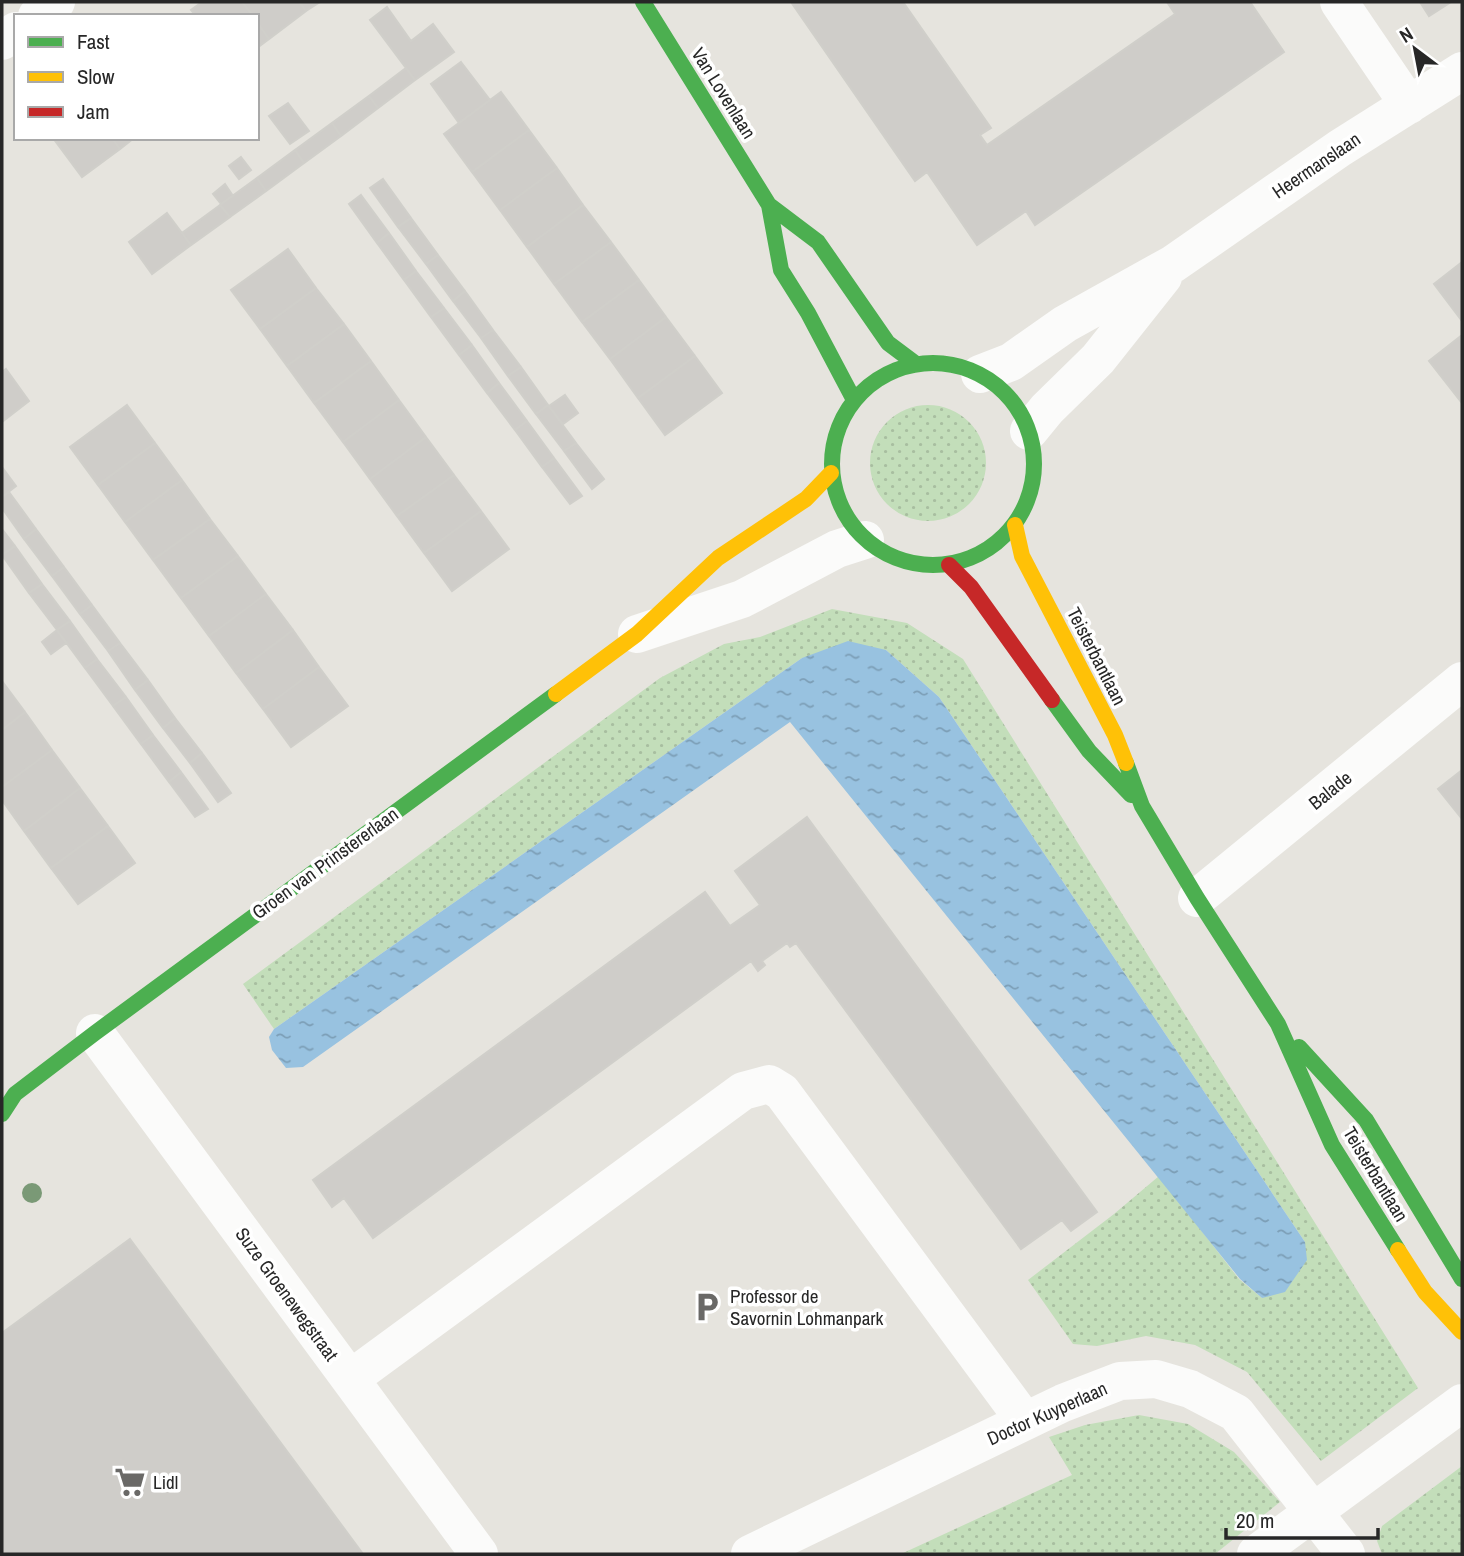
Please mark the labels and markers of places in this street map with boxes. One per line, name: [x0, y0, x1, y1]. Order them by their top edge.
place label: Professor de Savornin Lohmanpark: [730, 1283, 884, 1331]
parking icon: Professor de Savornin Lohmanpark: [690, 1290, 724, 1324]
supermarket icon: Lidl: [113, 1465, 147, 1499]
place label: Lidl: [153, 1469, 178, 1495]

